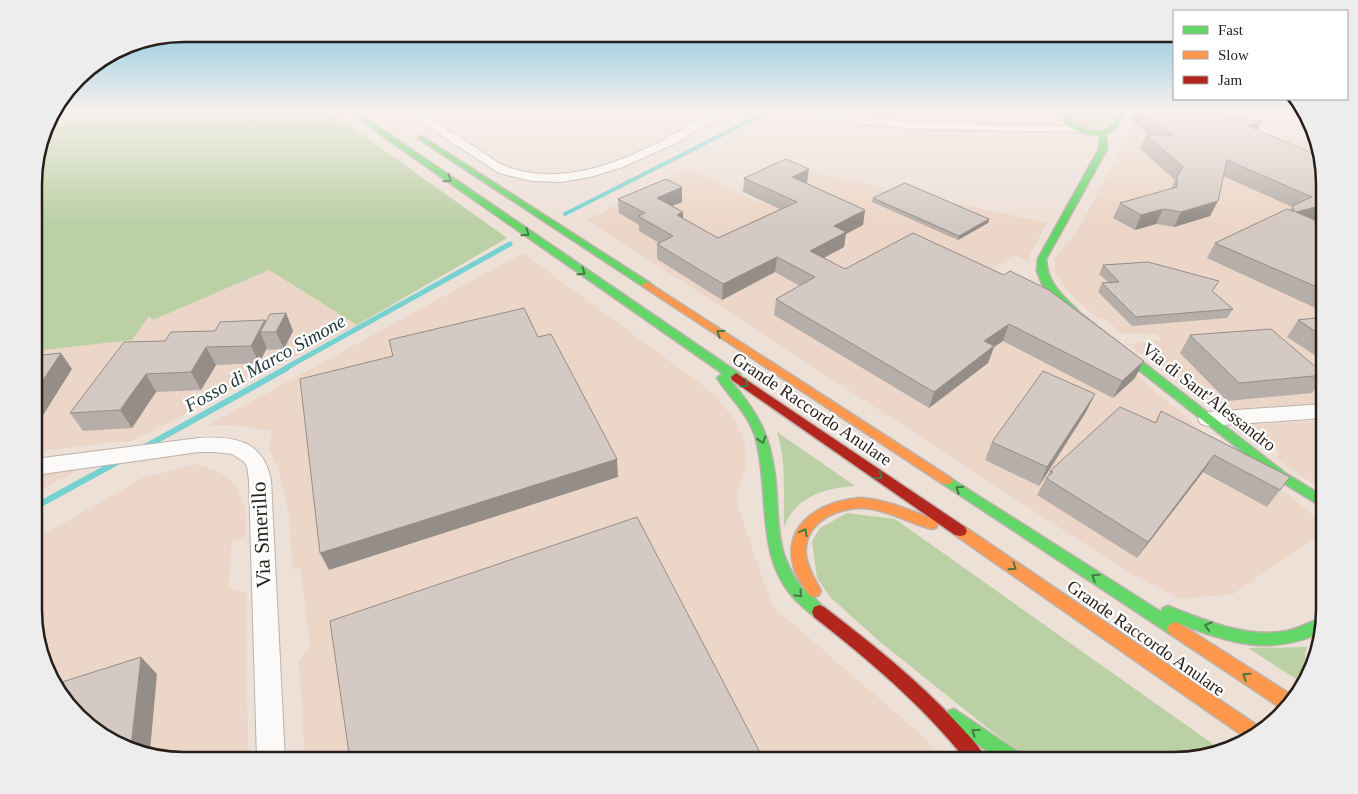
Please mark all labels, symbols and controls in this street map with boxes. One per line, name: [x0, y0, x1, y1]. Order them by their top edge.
legend: [1173, 10, 1348, 100]
text: Fast: [1218, 22, 1244, 38]
text: Slow: [1218, 47, 1249, 63]
text: Jam: [1218, 72, 1242, 88]
one-way arrow: [442, 173, 452, 182]
one-way arrow: [520, 227, 529, 236]
one-way arrow: [576, 266, 586, 275]
water label: Fosso di Marco Simone: [180, 310, 349, 416]
one-way arrow: [717, 330, 726, 340]
street label: Via di Sant'Alessandro: [1138, 339, 1280, 455]
street label: Grande Raccordo Anulare: [729, 348, 895, 470]
one-way arrow: [739, 378, 749, 387]
one-way arrow: [757, 435, 767, 443]
one-way arrow: [873, 470, 883, 479]
street label: Via Smerillo: [246, 481, 276, 589]
one-way arrow: [955, 485, 964, 495]
one-way arrow: [797, 528, 807, 537]
one-way arrow: [1008, 561, 1017, 571]
one-way arrow: [1092, 574, 1101, 584]
street label: Grande Raccordo Anulare: [1063, 576, 1229, 700]
one-way arrow: [793, 589, 802, 598]
one-way arrow: [1204, 621, 1212, 632]
one-way arrow: [1242, 672, 1251, 682]
one-way arrow: [971, 729, 981, 738]

